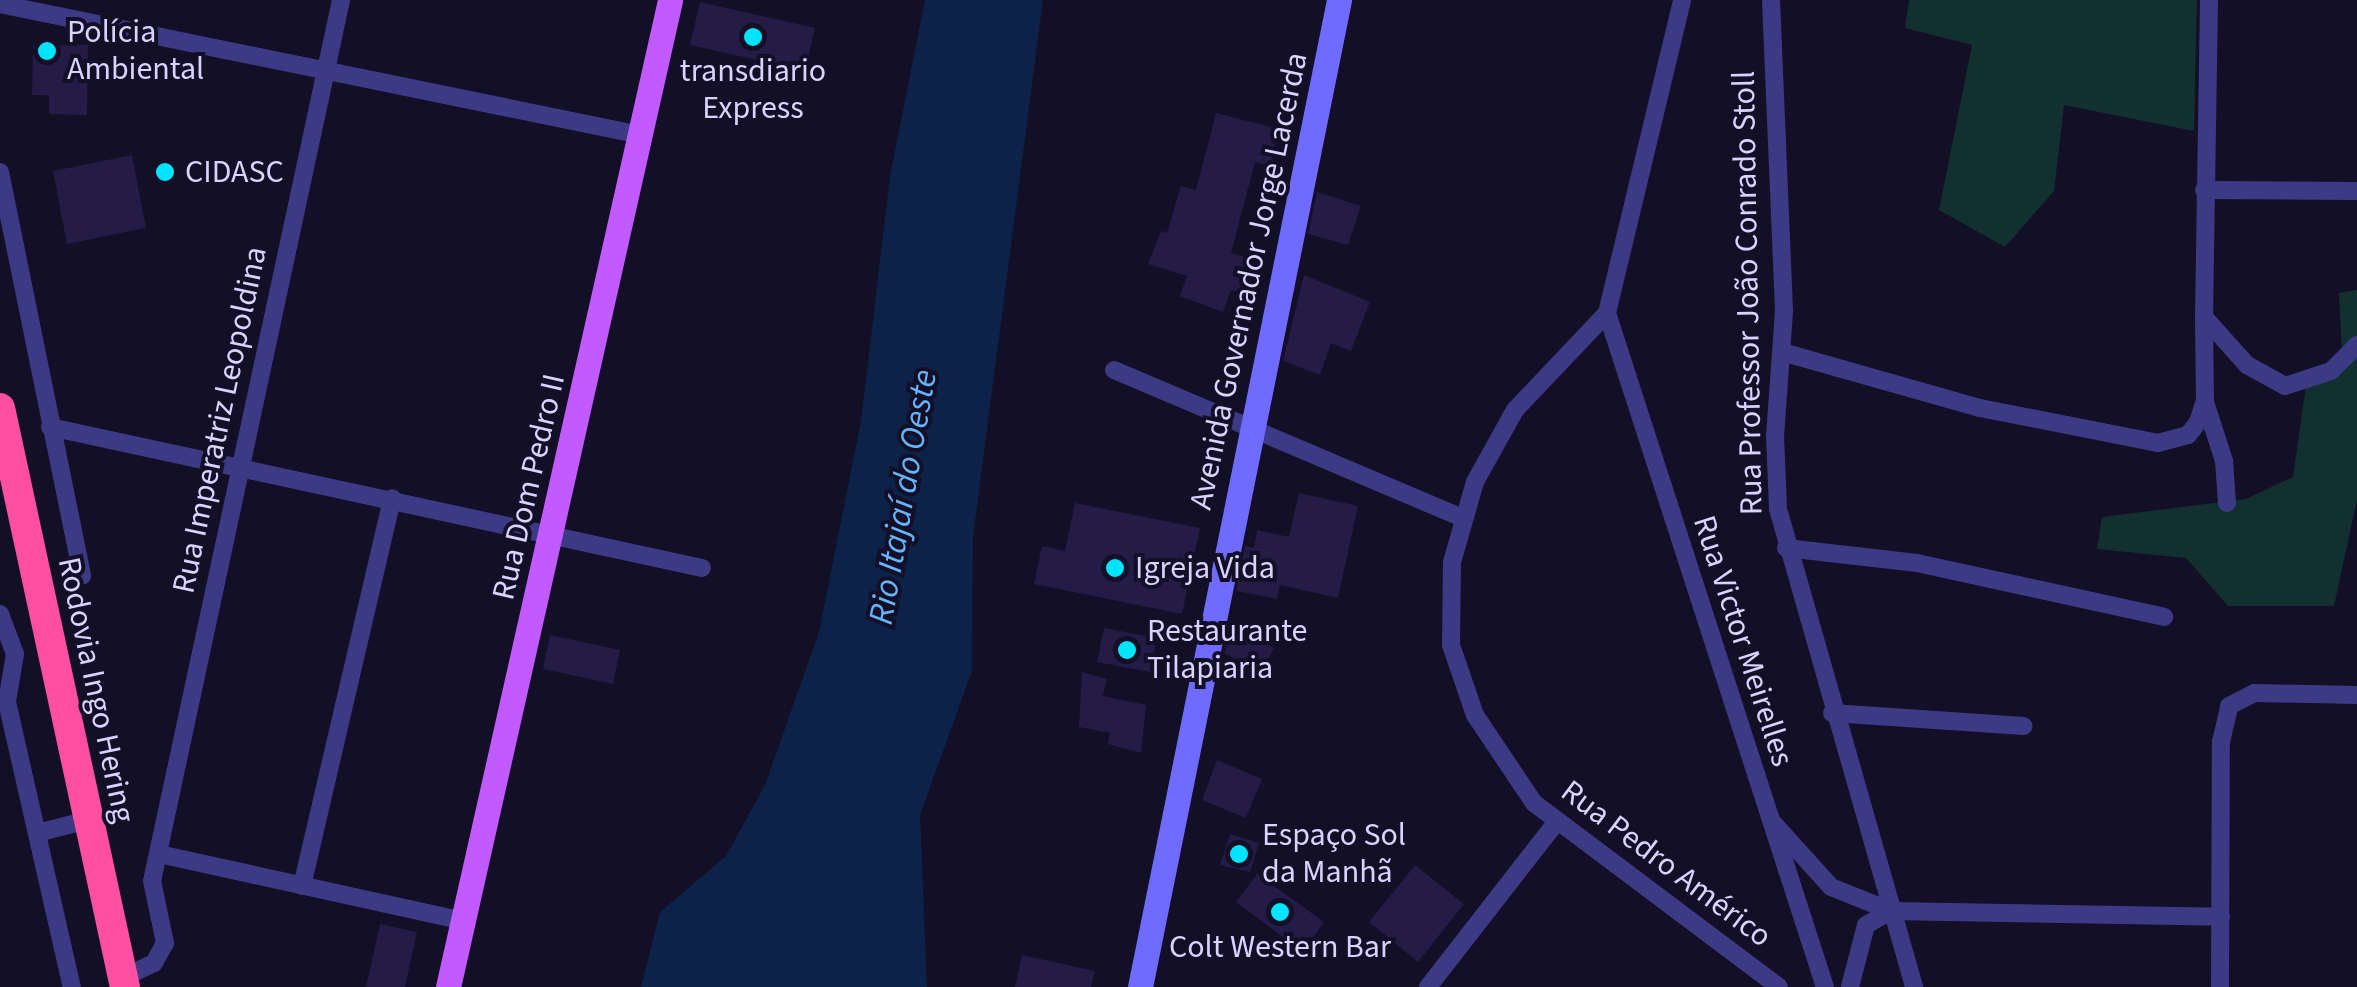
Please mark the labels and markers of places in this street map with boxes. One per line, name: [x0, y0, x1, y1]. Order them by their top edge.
place label: Polícia Ambiental: [67, 14, 204, 89]
marker: transdiario Express: [742, 26, 764, 48]
marker: Polícia Ambiental: [36, 40, 58, 62]
place label: transdiario Express: [680, 53, 826, 128]
place label: CIDASC: [185, 153, 284, 191]
marker: CIDASC: [154, 161, 176, 183]
place label: Igreja Vida: [1135, 549, 1275, 587]
marker: Igreja Vida: [1104, 557, 1126, 579]
place label: Restaurante Tilapiaria: [1147, 613, 1307, 688]
marker: Restaurante Tilapiaria: [1116, 639, 1138, 661]
place label: Espaço Sol da Manhã: [1262, 817, 1406, 892]
marker: Espaço Sol da Manhã: [1226, 841, 1252, 867]
marker: Colt Western Bar: [1269, 901, 1291, 923]
place label: Colt Western Bar: [1169, 928, 1391, 966]

